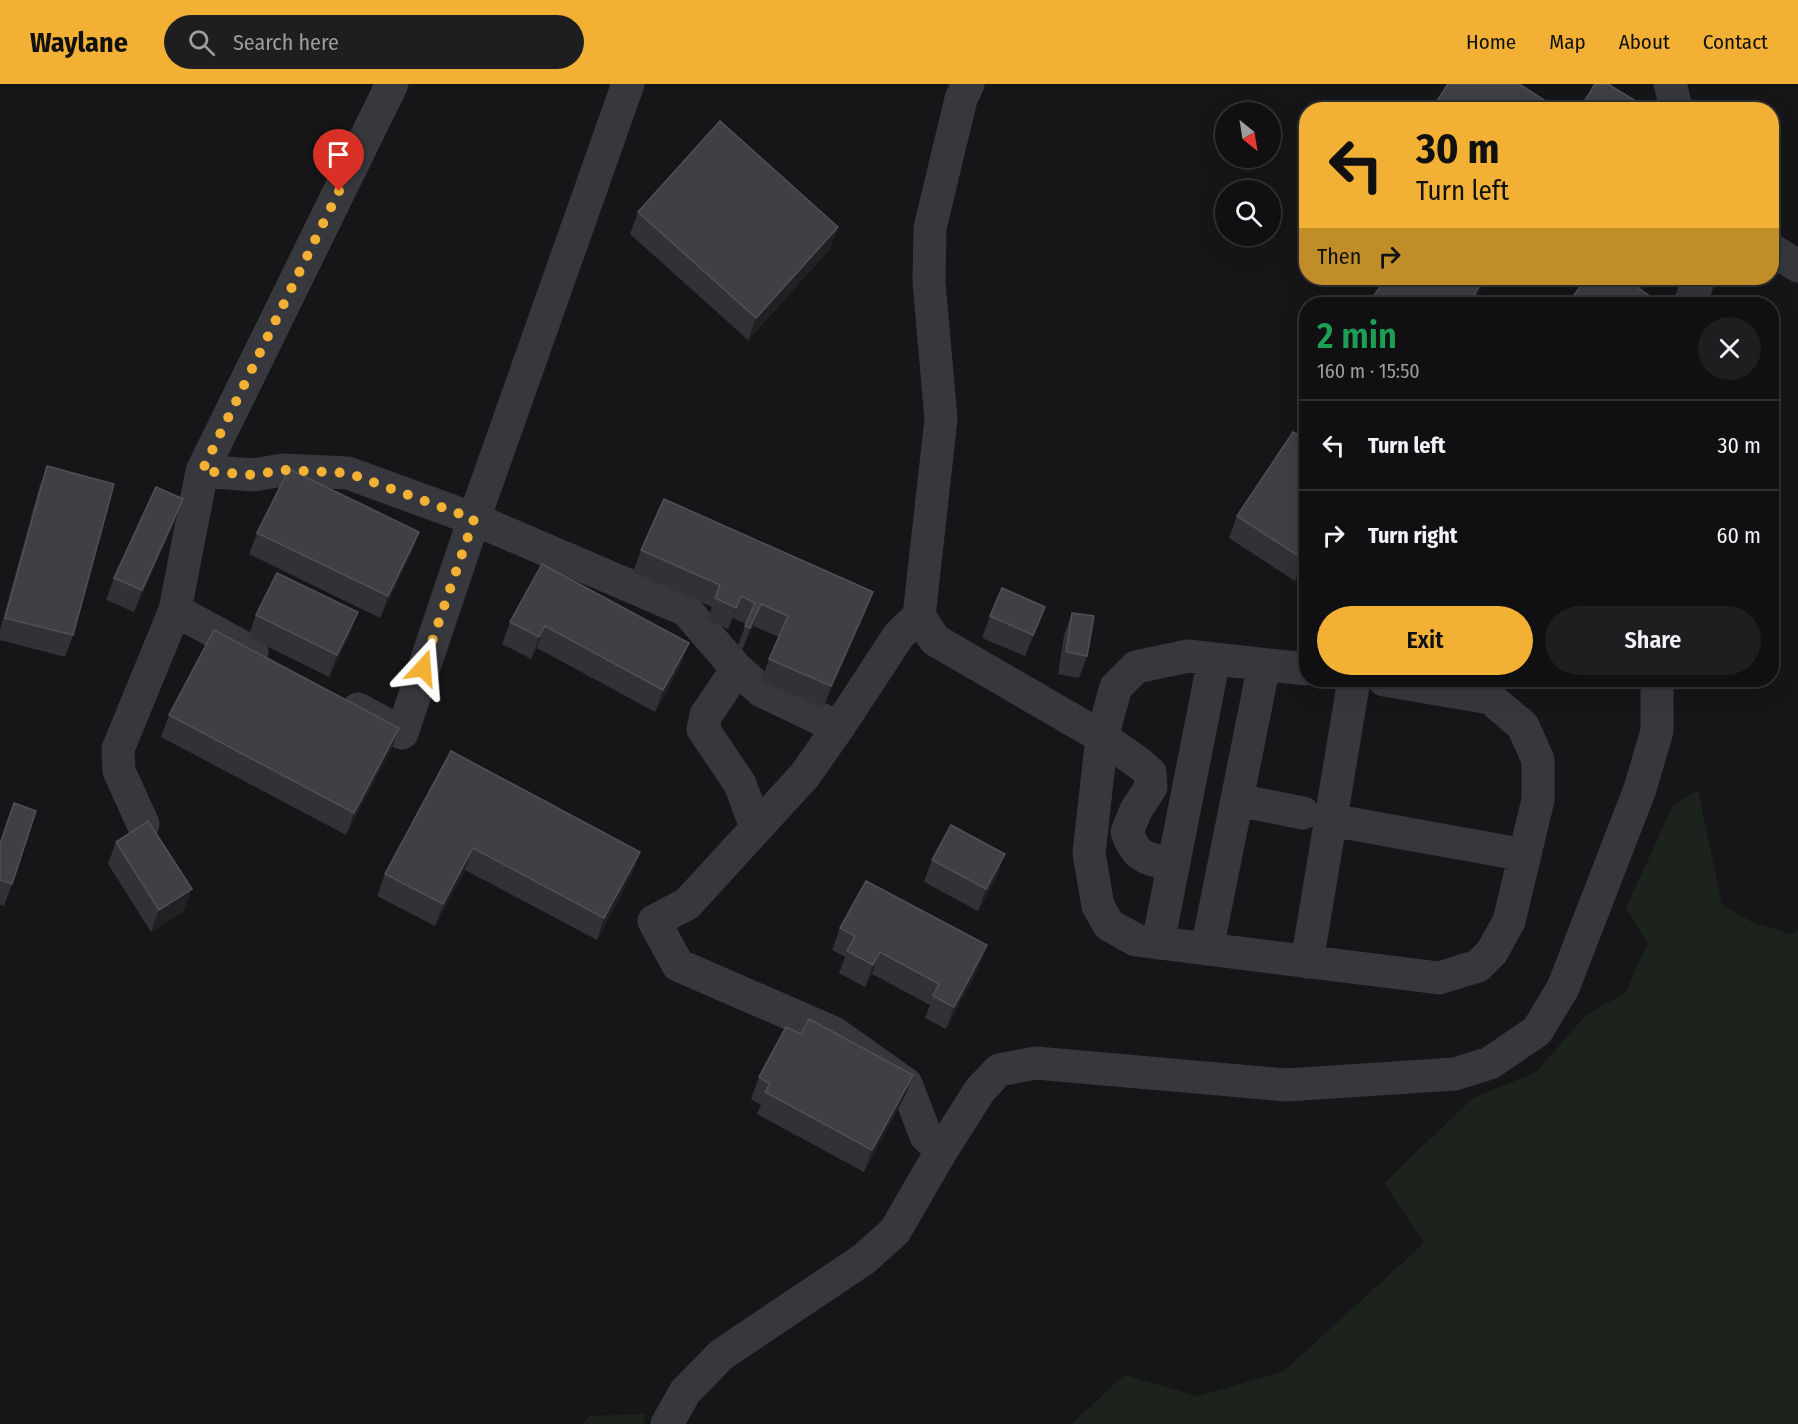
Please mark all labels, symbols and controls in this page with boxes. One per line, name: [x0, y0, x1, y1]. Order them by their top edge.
search box: [164, 15, 584, 69]
text: Waylane: [30, 26, 128, 59]
icon: search: [185, 26, 218, 59]
text: Search here: [233, 29, 339, 56]
text: Home: [1466, 29, 1516, 55]
text: Map: [1549, 29, 1586, 55]
text: About: [1619, 29, 1670, 55]
text: Contact: [1703, 29, 1768, 55]
north arrow: [1215, 102, 1281, 168]
map controls: [1215, 102, 1281, 246]
text: 30 m: [1416, 124, 1500, 174]
icon: left: [1317, 126, 1395, 204]
pin: [313, 129, 364, 191]
icon: arrive: [322, 138, 355, 171]
text: Turn left: [1416, 175, 1509, 207]
button: search: [1215, 180, 1281, 246]
icon: right: [1373, 240, 1406, 273]
text: Then: [1317, 243, 1361, 270]
text: 2 min: [1317, 314, 1397, 358]
button: close: [1698, 317, 1761, 380]
text: 160 m · 15:50: [1317, 359, 1420, 383]
icon: left: [1317, 429, 1350, 462]
text: Turn left: [1368, 432, 1446, 459]
text: 30 m: [1718, 432, 1761, 459]
icon: right: [1317, 519, 1350, 552]
text: Turn right: [1368, 522, 1457, 549]
text: 60 m: [1717, 522, 1761, 549]
button: Exit: [1317, 606, 1533, 675]
button: Share: [1545, 606, 1761, 675]
position arrow: [391, 636, 455, 700]

